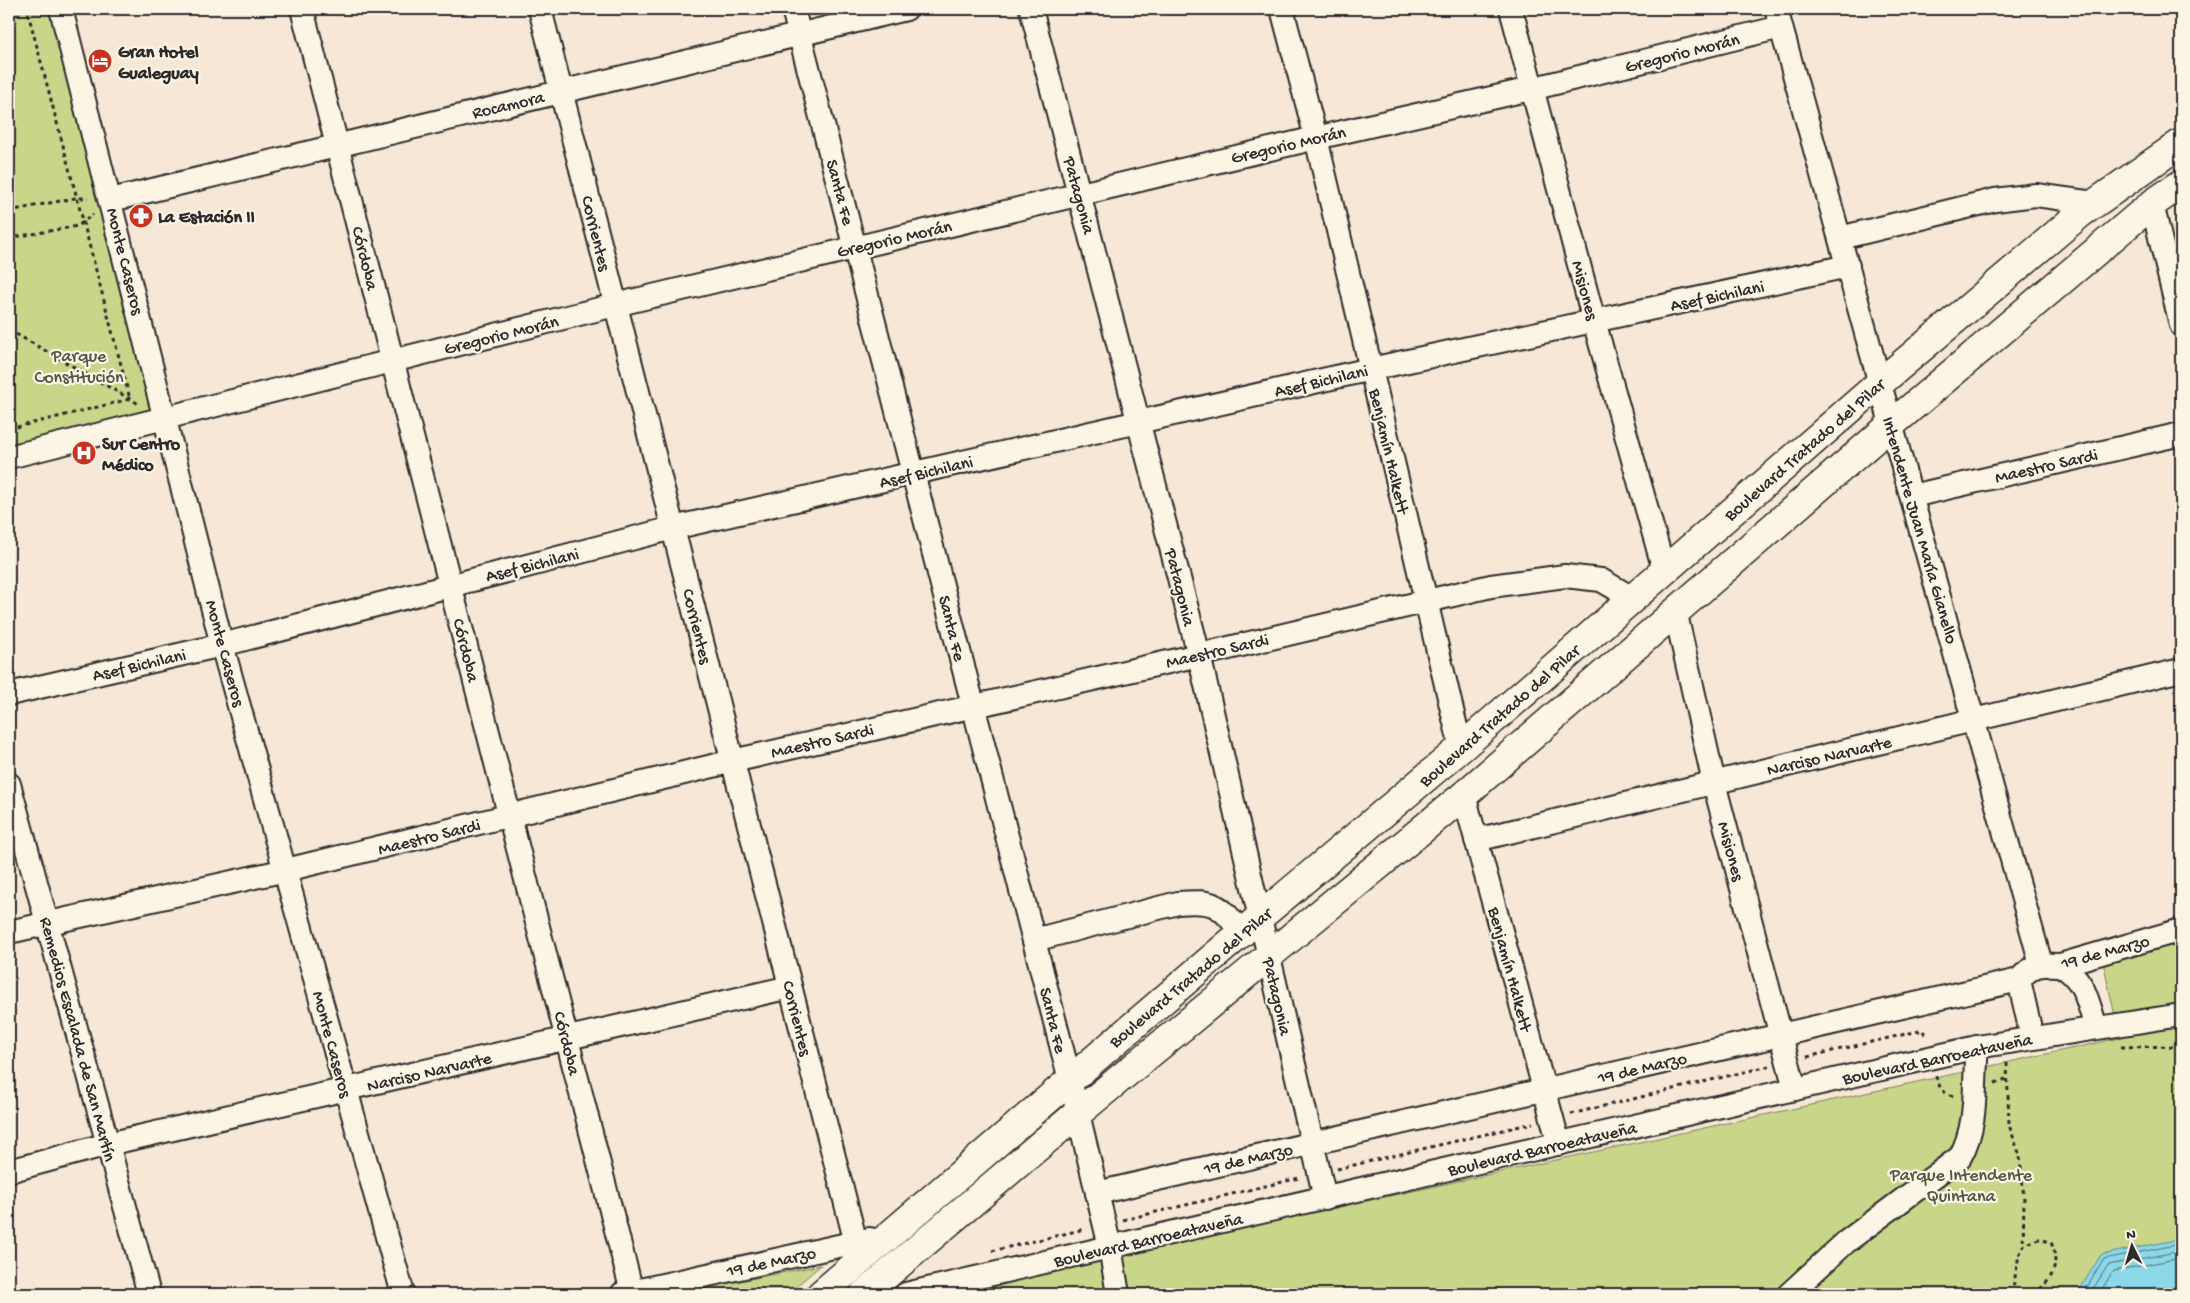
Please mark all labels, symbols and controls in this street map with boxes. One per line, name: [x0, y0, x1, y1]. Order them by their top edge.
street label: Gregorio Morán: [1623, 30, 1742, 79]
place label: Gran Hotel Gualeguay: [118, 43, 199, 85]
hotel icon: Gran Hotel Gualeguay: [87, 48, 113, 74]
street label: Rocamora: [470, 88, 548, 125]
street label: Gregorio Morán: [1229, 123, 1348, 170]
street label: Patagonia: [1057, 154, 1098, 238]
street label: Santa Fe: [820, 158, 858, 228]
street label: Corrientes: [575, 194, 614, 275]
pharmacy icon: La Estación II: [128, 203, 154, 229]
street label: Monte Caseros: [100, 206, 147, 318]
place label: La Estación II: [158, 208, 255, 229]
street label: Gregorio Morán: [835, 217, 954, 264]
street label: Córdoba: [346, 225, 382, 294]
street label: Misiones: [1566, 259, 1602, 324]
street label: Asef Bichilani: [1669, 277, 1767, 318]
street label: Gregorio Morán: [442, 312, 561, 361]
park label: Parque Constitución: [34, 347, 124, 389]
street label: Asef Bichilani: [1273, 361, 1371, 403]
street label: Boulevard Tratado del Pilar: [1720, 374, 1892, 527]
street label: Benjamín Halkett: [1363, 386, 1413, 518]
street label: Intendente Juan María Gianello: [1876, 415, 1961, 647]
place label: Sur Centro Médico: [102, 435, 181, 477]
hospital icon: Sur Centro Médico: [71, 440, 97, 466]
street label: Maestro Sardi: [1993, 445, 2100, 489]
street label: Asef Bichilani: [878, 452, 976, 494]
street label: Asef Bichilani: [484, 545, 582, 588]
street label: Patagonia: [1159, 546, 1199, 630]
street label: Corrientes: [676, 587, 715, 668]
street label: Santa Fe: [932, 594, 969, 664]
street label: Monte Caseros: [199, 598, 248, 710]
street label: Córdoba: [447, 617, 483, 686]
street label: Maestro Sardi: [1164, 630, 1271, 674]
street label: Boulevard Tratado del Pilar: [1415, 640, 1587, 793]
street label: Asef Bichilani: [91, 645, 189, 687]
street label: Maestro Sardi: [769, 720, 876, 764]
street label: Narciso Narvarte: [1765, 733, 1895, 782]
street label: Maestro Sardi: [376, 816, 483, 861]
street label: Misiones: [1712, 820, 1748, 885]
street label: Boulevard Tratado del Pilar: [1105, 904, 1279, 1054]
street label: Benjamín Halkett: [1482, 904, 1536, 1036]
street label: Remedios Escalada de San Martín: [34, 915, 119, 1165]
street label: 19 de Marzo: [2058, 932, 2152, 976]
street label: Patagonia: [1256, 955, 1295, 1039]
street label: Corrientes: [776, 979, 815, 1060]
street label: Santa Fe: [1033, 986, 1070, 1056]
street label: Monte Caseros: [306, 989, 355, 1101]
street label: Córdoba: [548, 1010, 584, 1079]
street label: Boulevard Barroeataveña: [1840, 1030, 2035, 1091]
street label: Narciso Narvarte: [365, 1049, 495, 1098]
street label: 19 de Marzo: [1595, 1049, 1689, 1090]
street label: Boulevard Barroeataveña: [1445, 1118, 1640, 1183]
street label: 19 de Marzo: [1201, 1140, 1295, 1181]
park label: Parque Intendente Quintana: [1889, 1166, 2033, 1208]
street label: Boulevard Barroeataveña: [1051, 1209, 1246, 1274]
north arrow: [2108, 1220, 2158, 1270]
text: N: [2126, 1227, 2136, 1244]
street label: 19 de Marzo: [724, 1244, 818, 1283]

